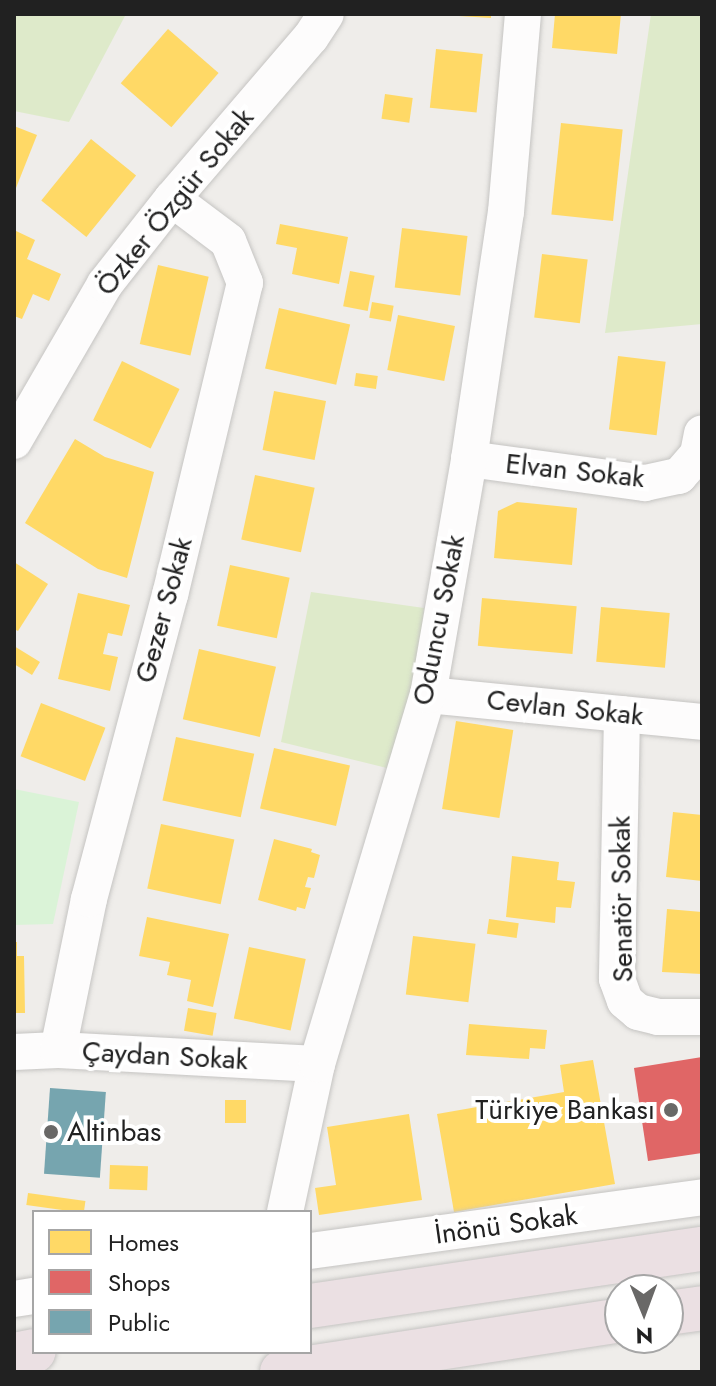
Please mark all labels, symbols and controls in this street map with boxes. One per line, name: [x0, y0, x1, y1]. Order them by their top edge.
street label: Özker Özgür Sokak: [89, 102, 261, 302]
street label: Elvan Sokak: [504, 447, 646, 495]
street label: Oduncu Sokak: [406, 532, 472, 708]
street label: Gezer Sokak: [128, 534, 200, 686]
street label: Cevlan Sokak: [485, 683, 645, 733]
street label: Senatör Sokak: [604, 815, 640, 983]
street label: Çaydan Sokak: [81, 1035, 249, 1077]
place label: Türkiye Bankası: [475, 1093, 655, 1127]
marker: Türkiye Bankası: [662, 1101, 680, 1119]
place label: Altinbas: [67, 1115, 161, 1149]
marker: Altinbas: [42, 1123, 60, 1141]
street label: İnönü Sokak: [433, 1198, 579, 1252]
legend: [32, 1210, 312, 1354]
text: Homes: [108, 1225, 179, 1260]
text: Shops: [108, 1265, 170, 1300]
north arrow: [604, 1274, 684, 1354]
text: Public: [108, 1305, 170, 1340]
text: N: [635, 1320, 653, 1352]

